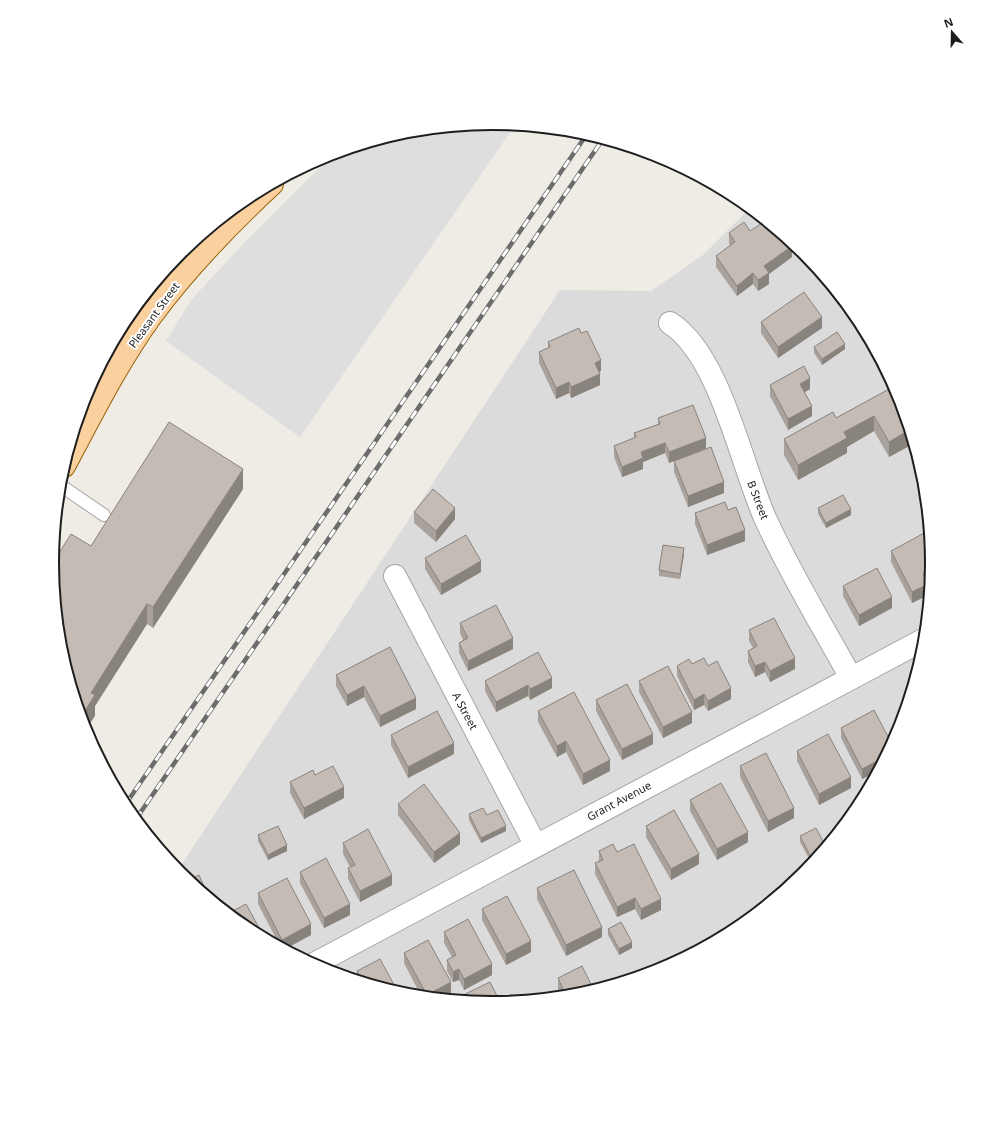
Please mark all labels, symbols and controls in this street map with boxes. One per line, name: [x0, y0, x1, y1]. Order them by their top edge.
north arrow: [932, 12, 972, 52]
text: N: [942, 14, 955, 31]
street label: Pleasant Street: [125, 279, 182, 351]
street label: B Street: [744, 478, 773, 522]
street label: A Street: [449, 689, 482, 732]
street label: Grant Avenue: [584, 777, 654, 824]

